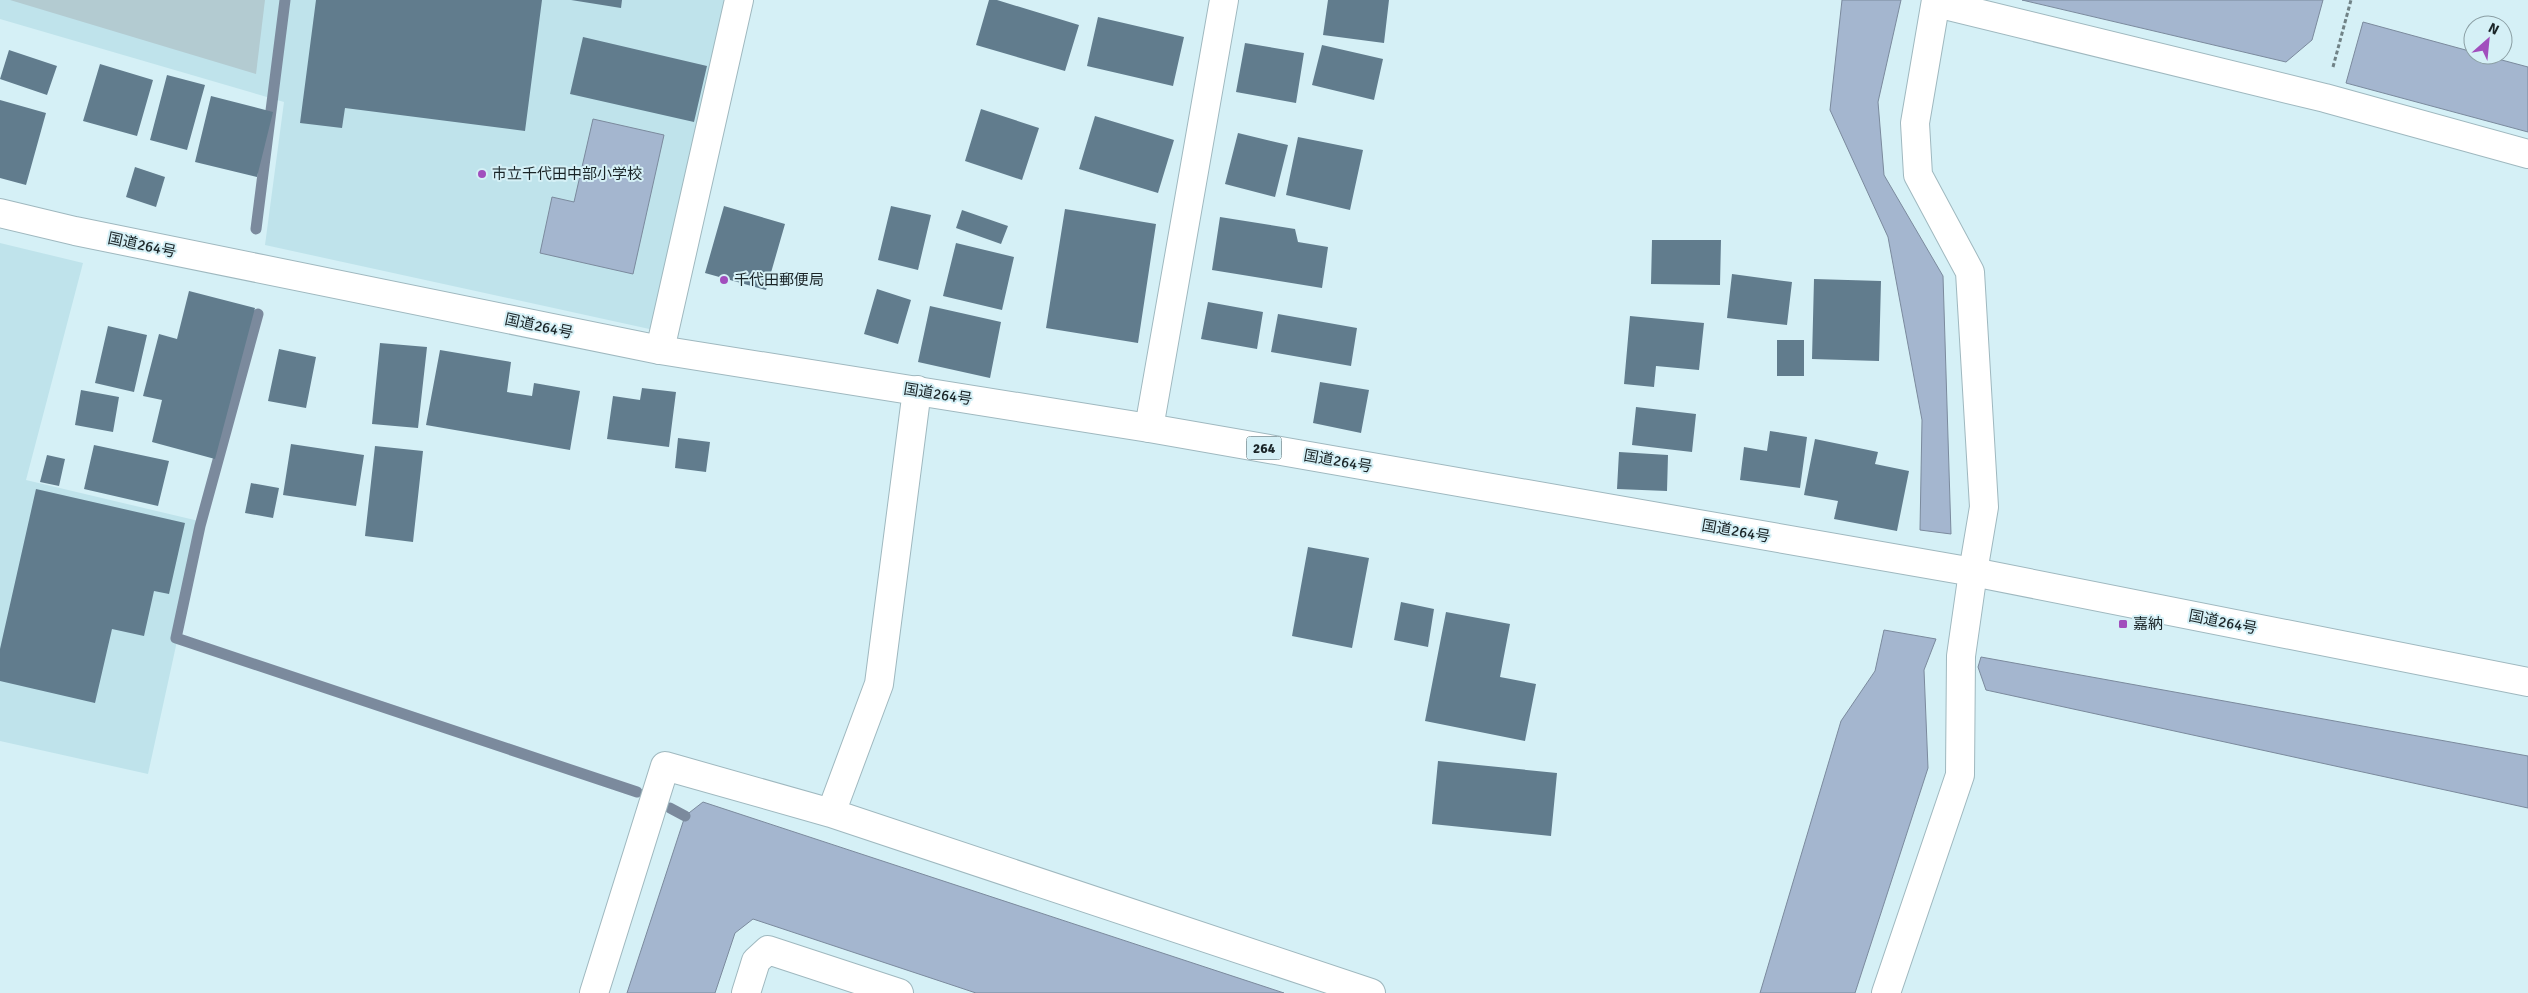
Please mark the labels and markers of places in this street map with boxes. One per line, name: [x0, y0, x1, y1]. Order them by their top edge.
place label: 市立千代田中部小学校: [492, 165, 642, 183]
marker: 市立千代田中部小学校: [476, 168, 488, 180]
place label: 千代田郵便局: [734, 271, 824, 289]
marker: 千代田郵便局: [718, 274, 730, 286]
place label: 嘉納: [2133, 615, 2163, 633]
marker: 嘉納: [2117, 618, 2129, 630]

